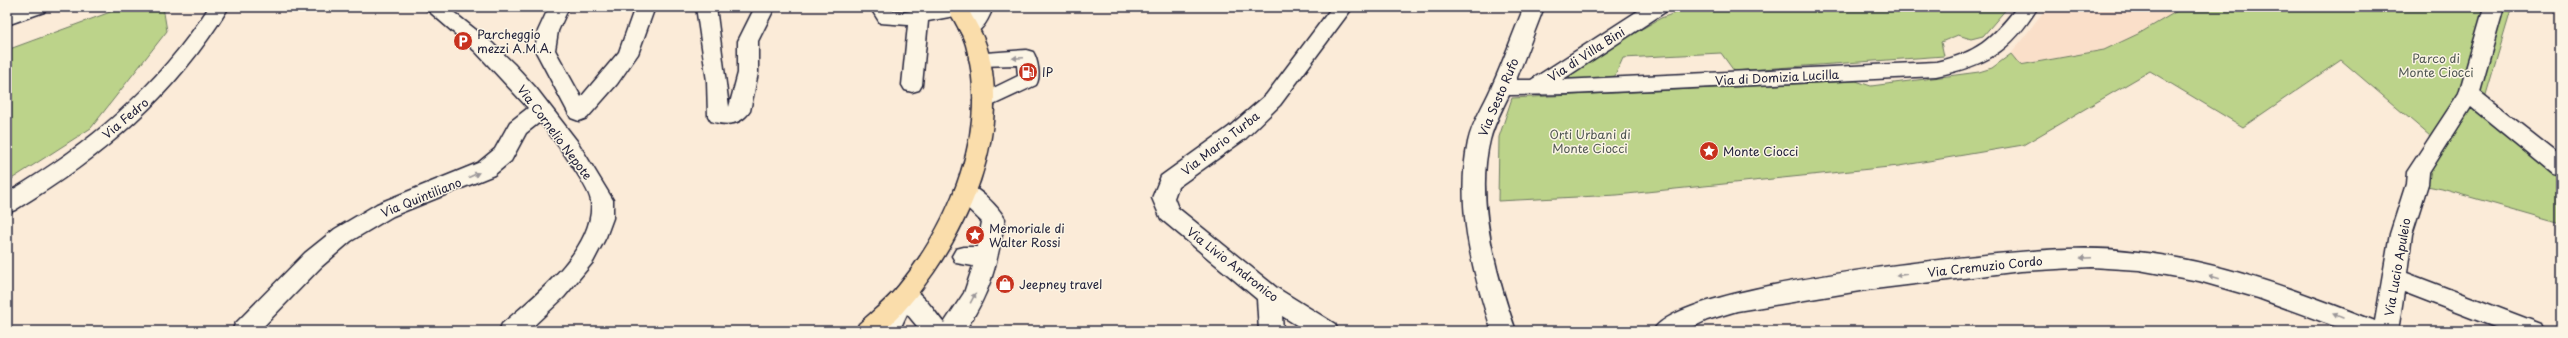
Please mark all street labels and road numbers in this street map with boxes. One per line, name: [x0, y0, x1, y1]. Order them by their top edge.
street label: Via di Villa Bini: [1544, 22, 1628, 86]
street label: Via Sesto Rufo: [1473, 55, 1523, 139]
street label: Via di Domizia Lucilla: [1715, 65, 1840, 89]
street label: Via Cornelio Nepote: [513, 81, 597, 183]
street label: Via Fedro: [98, 93, 152, 143]
street label: Via Mario Turba: [1177, 106, 1263, 179]
street label: Via Quintiliano: [378, 173, 464, 221]
street label: Via Lucio Apuleio: [2380, 216, 2415, 317]
street label: Via Livio Andronico: [1183, 222, 1283, 306]
street label: Via Cremuzio Cordo: [1927, 251, 2044, 281]

